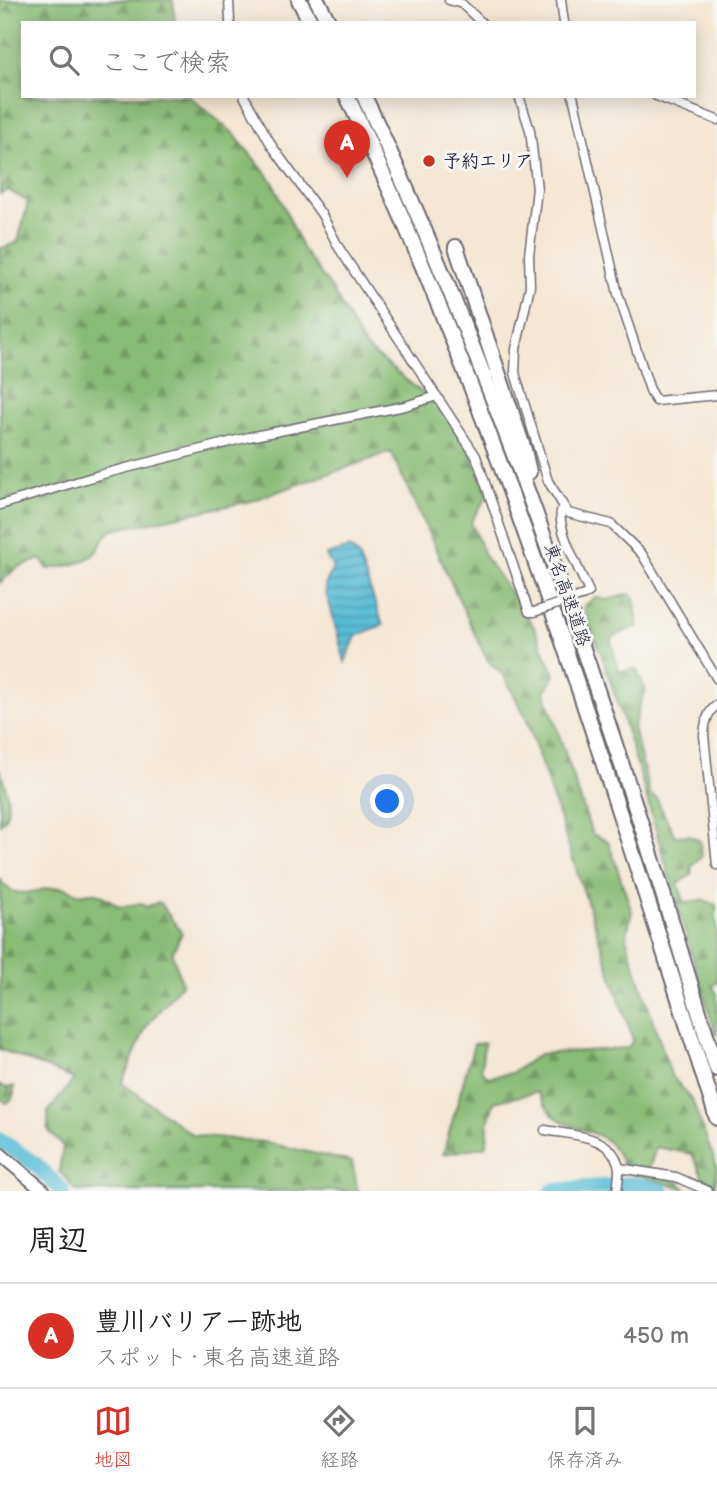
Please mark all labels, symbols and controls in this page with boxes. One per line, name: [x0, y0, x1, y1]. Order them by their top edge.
search box: [21, 21, 696, 98]
icon: search: [45, 41, 83, 79]
text: ここで検索: [101, 48, 231, 79]
pin: A: [324, 120, 370, 178]
place label: 予約エリア: [443, 151, 533, 172]
marker: 予約エリア: [421, 153, 437, 169]
street label: 東名高速道路: [539, 541, 595, 649]
your location: [370, 784, 404, 818]
text: 周辺: [28, 1223, 88, 1259]
text: 豊川バリアー跡地: [95, 1307, 302, 1338]
text: A: [44, 1322, 58, 1350]
text: 450 m: [623, 1322, 689, 1350]
text: スポット · 東名高速道路: [95, 1344, 340, 1372]
tab: 地図: [94, 1402, 132, 1472]
tab: 経路: [320, 1402, 359, 1472]
tab: 保存済み: [547, 1402, 623, 1472]

